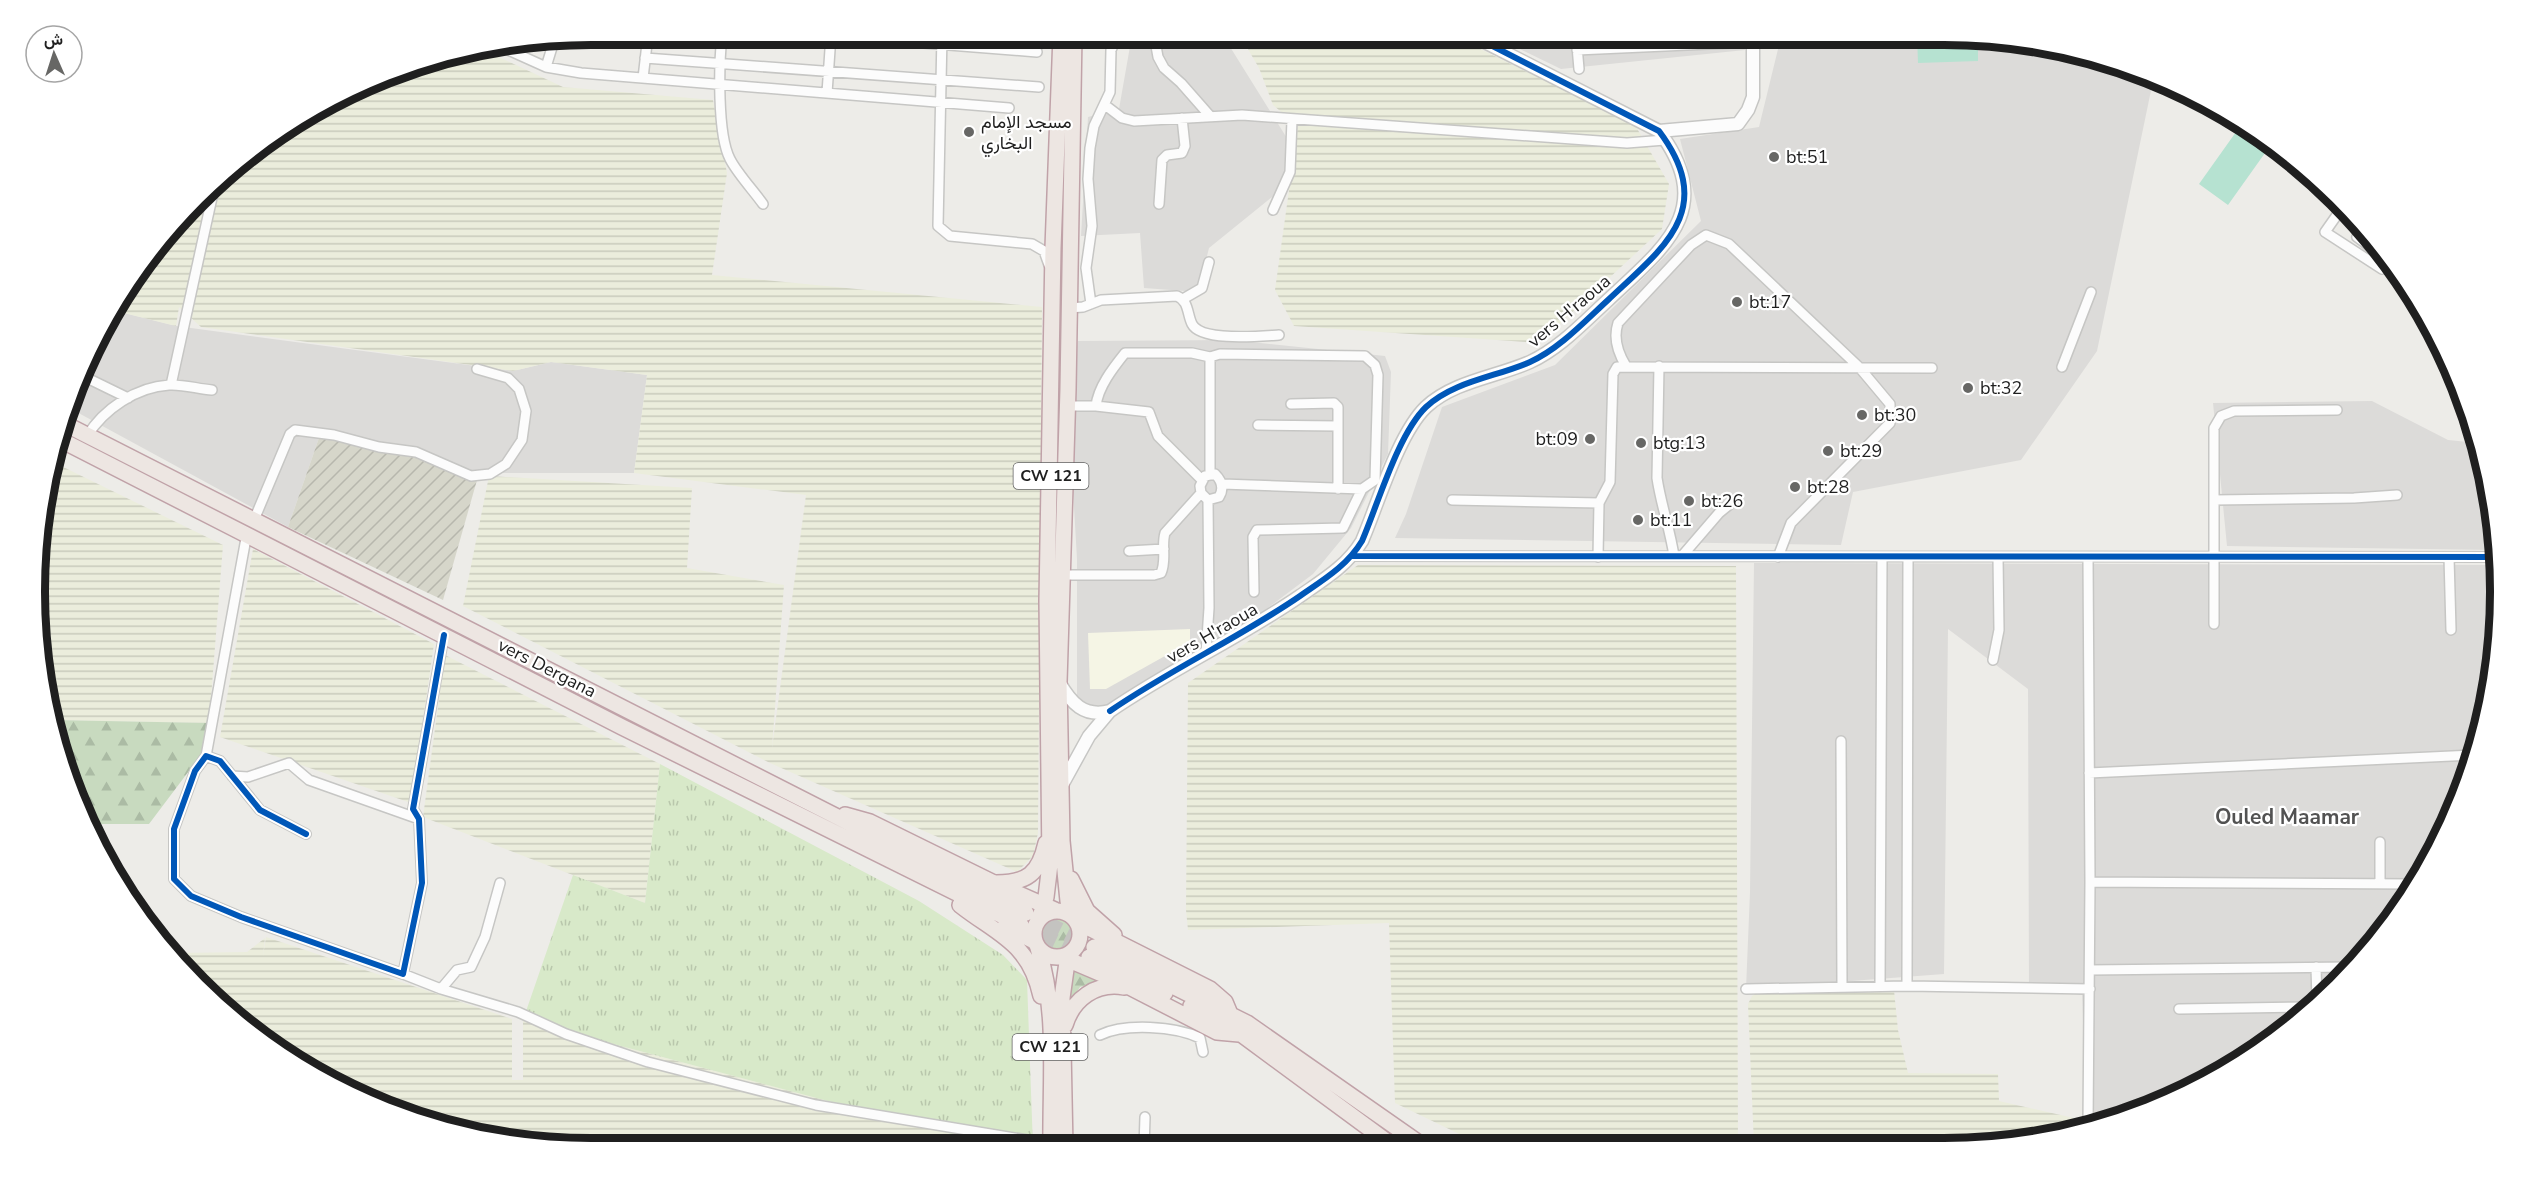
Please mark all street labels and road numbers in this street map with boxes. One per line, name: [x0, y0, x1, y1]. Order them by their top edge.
street label: vers H'raoua: [1522, 269, 1616, 353]
road number: CW 121: [1014, 463, 1088, 489]
street label: vers H'raoua: [1162, 597, 1262, 669]
street label: vers Dergana: [494, 633, 600, 703]
road number: CW 121: [1012, 1034, 1088, 1060]

